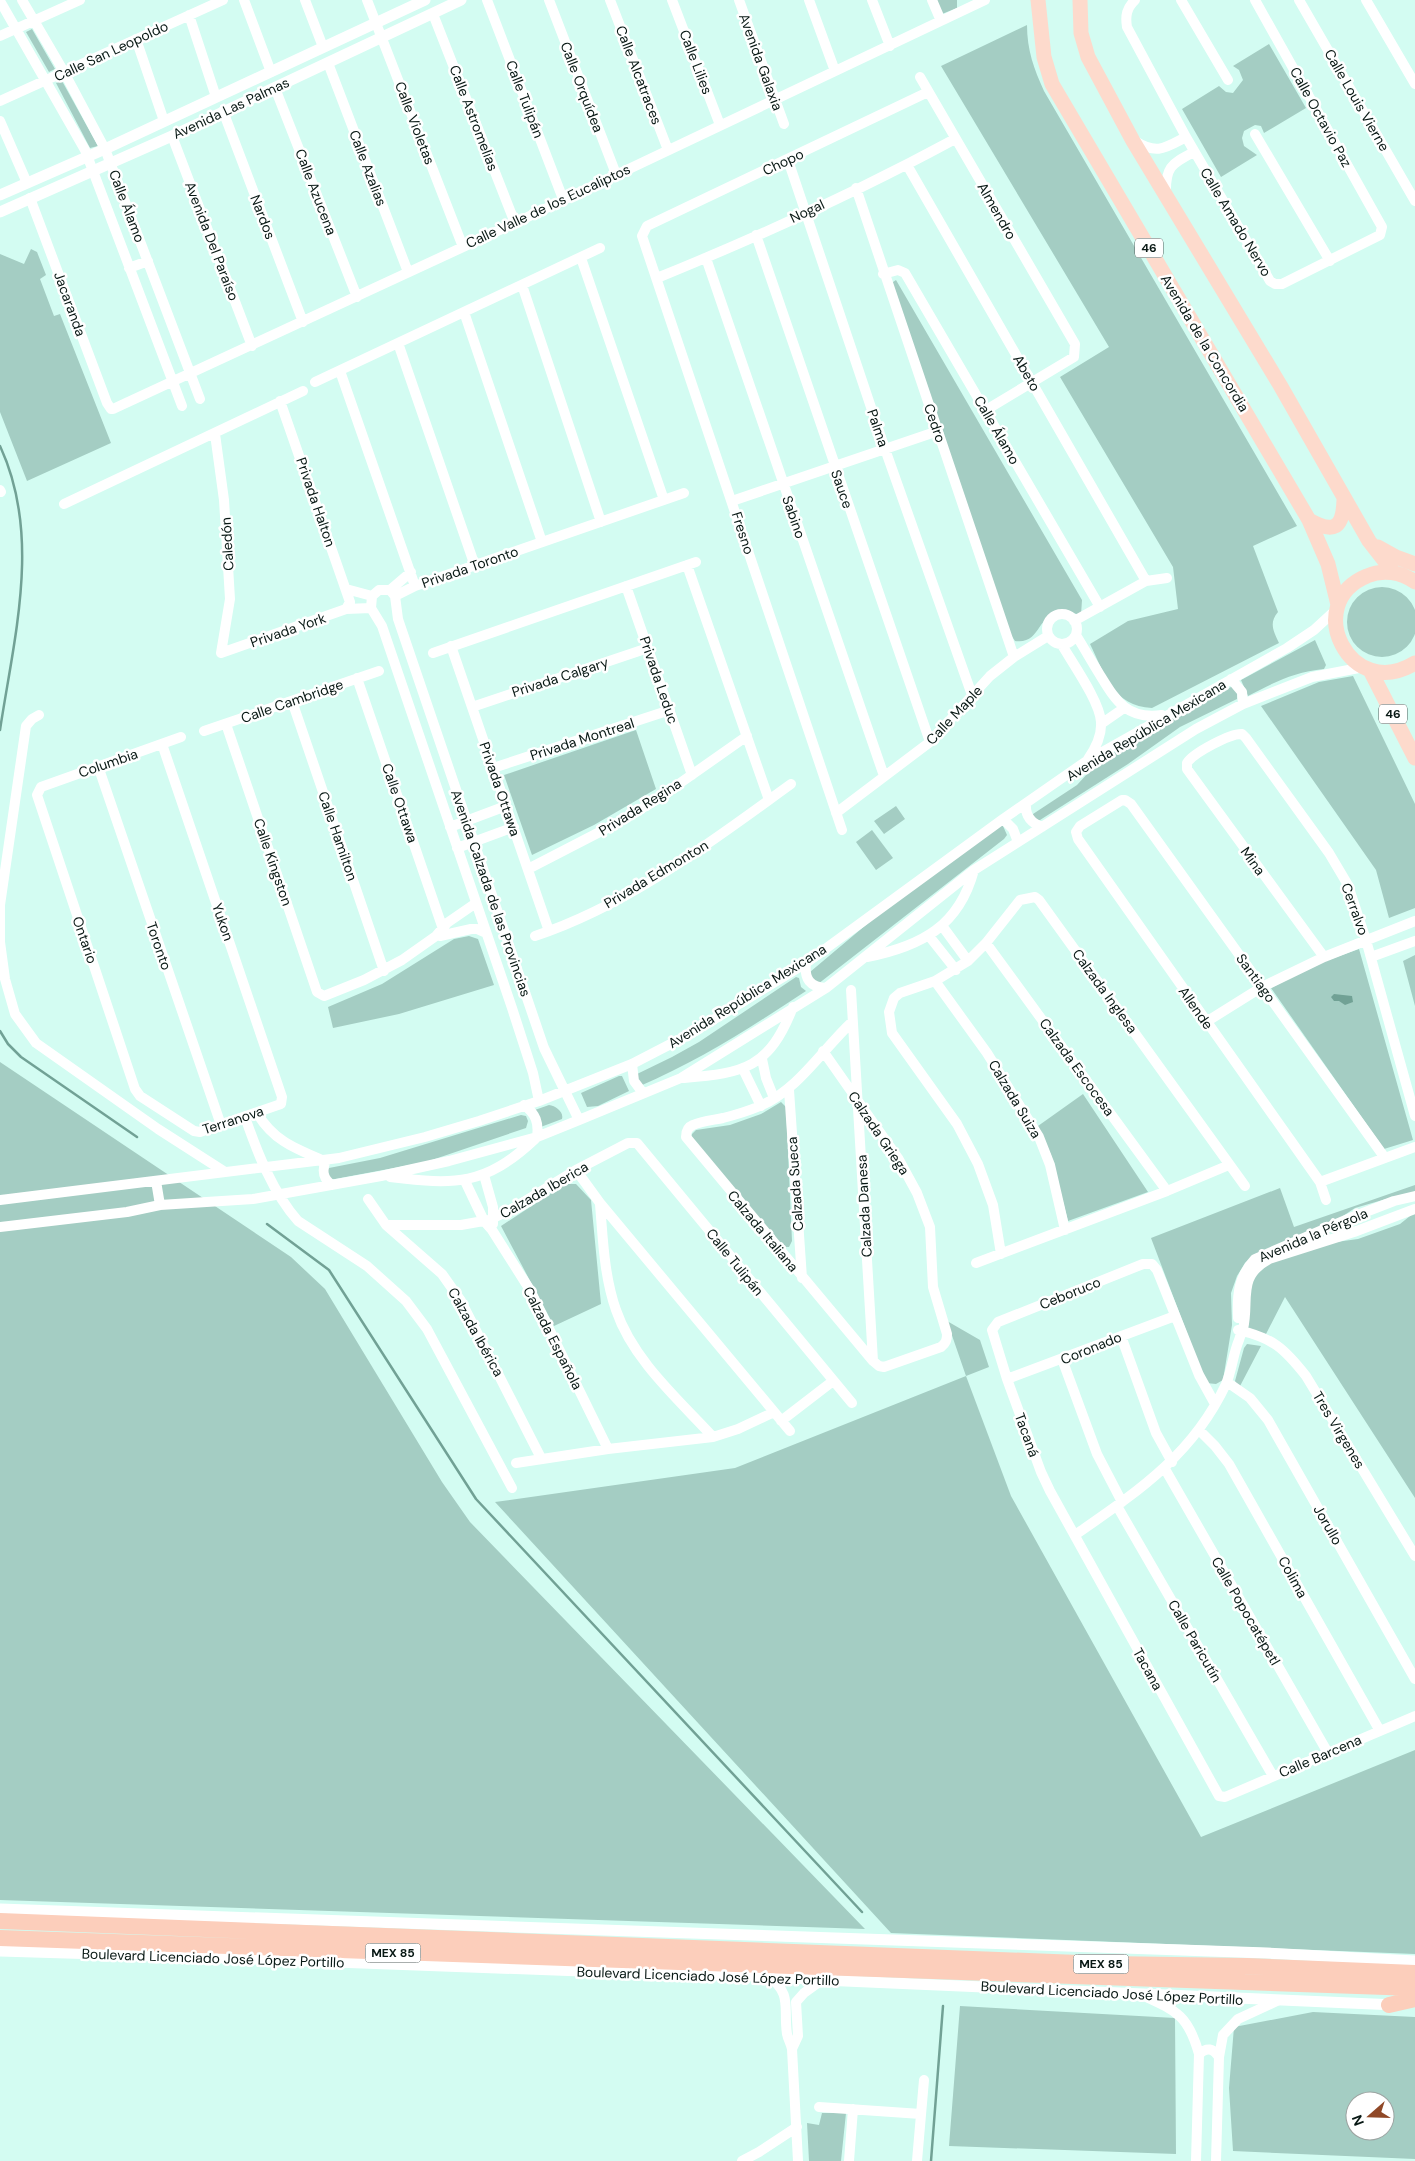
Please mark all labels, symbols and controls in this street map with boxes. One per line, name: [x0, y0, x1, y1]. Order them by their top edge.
street label: Avenida Galaxia: [735, 11, 787, 113]
street label: Calle San Leopoldo: [51, 17, 171, 85]
street label: Calle Alcatraces: [612, 23, 666, 127]
street label: Calle Lilies: [675, 27, 717, 97]
street label: Calle Orquídea: [556, 39, 608, 135]
street label: Calle Louis Vierne: [1320, 46, 1394, 154]
street label: Calle Tulipán: [502, 58, 548, 140]
street label: Calle Astromelias: [446, 63, 502, 173]
street label: Calle Octavio Paz: [1286, 64, 1356, 170]
street label: Avenida Las Palmas: [170, 73, 292, 143]
street label: Calle Violetas: [391, 79, 439, 167]
street label: Calle Azalias: [345, 127, 391, 209]
street label: Chopo: [759, 145, 807, 179]
street label: Calle Azucena: [291, 146, 341, 238]
street label: Calle Valle de los Eucaliptos: [463, 160, 633, 252]
street label: Calle Amado Nervo: [1196, 164, 1276, 280]
street label: Calle Álamo: [105, 167, 149, 245]
street label: Avenida Del Paraíso: [181, 179, 243, 303]
street label: Almendro: [973, 179, 1021, 243]
street label: Nardos: [246, 192, 280, 242]
street label: Nogal: [787, 195, 827, 227]
road number: 46: [1135, 238, 1163, 258]
street label: Jacaranda: [50, 269, 90, 339]
street label: Avenida de la Concordia: [1157, 271, 1253, 415]
street label: Abeto: [1009, 351, 1045, 395]
street label: Calle Álamo: [970, 392, 1024, 468]
street label: Cedro: [920, 401, 950, 445]
street label: Palma: [863, 407, 893, 449]
street label: Privada Halton: [292, 455, 340, 549]
street label: Sauce: [827, 467, 857, 511]
street label: Sabino: [778, 493, 810, 541]
street label: Fresno: [728, 509, 758, 557]
street label: Caledón: [217, 517, 237, 571]
street label: Privada Toronto: [419, 542, 521, 592]
street label: Privada York: [248, 609, 328, 651]
street label: Privada Leduc: [636, 634, 682, 726]
street label: Privada Calgary: [509, 653, 611, 701]
street label: Calle Cambridge: [238, 675, 346, 727]
street label: Avenida República Mexicana: [1063, 675, 1229, 785]
street label: Calle Maple: [922, 681, 986, 748]
road number: 46: [1379, 704, 1407, 724]
street label: Privada Montreal: [528, 714, 636, 764]
street label: Privada Ottawa: [475, 739, 525, 839]
street label: Columbia: [76, 744, 140, 782]
street label: Calle Ottawa: [378, 761, 422, 845]
street label: Privada Regina: [595, 774, 685, 840]
street label: Avenida Calzada de las Provincias: [447, 787, 535, 999]
street label: Calle Hamilton: [314, 789, 362, 883]
street label: Calle Kingston: [250, 816, 296, 908]
street label: Privada Edmonton: [601, 836, 711, 912]
street label: Mina: [1237, 843, 1269, 879]
street label: Cerralvo: [1337, 880, 1373, 938]
street label: Yukon: [208, 901, 238, 943]
street label: Ontario: [69, 914, 101, 966]
street label: Toronto: [142, 920, 176, 972]
street label: Avenida República Mexicana: [665, 940, 829, 1052]
street label: Calzada Inglesa: [1068, 945, 1142, 1037]
street label: Santiago: [1232, 950, 1280, 1006]
street label: Allende: [1175, 983, 1217, 1033]
street label: Calzada Escocesa: [1035, 1014, 1119, 1120]
street label: Calzada Suiza: [985, 1056, 1045, 1142]
street label: Calzada Griega: [844, 1088, 914, 1178]
street label: Terranova: [200, 1102, 266, 1138]
street label: Calzada Sueca: [783, 1136, 807, 1232]
street label: Calzada Danesa: [852, 1154, 876, 1258]
street label: Calzada Iberica: [497, 1157, 591, 1223]
street label: Calzada Italiana: [724, 1187, 802, 1275]
street label: Avenida la Pérgola: [1256, 1204, 1370, 1266]
street label: Calle Tulipán: [702, 1225, 768, 1299]
street label: Ceboruco: [1037, 1273, 1103, 1313]
street label: Calzada Española: [519, 1283, 587, 1393]
street label: Calzada Ibérica: [444, 1284, 508, 1380]
street label: Coronado: [1058, 1328, 1124, 1368]
street label: Tres Virgenes: [1309, 1388, 1369, 1472]
street label: Tacaná: [1011, 1410, 1043, 1460]
street label: Jorullo: [1309, 1502, 1347, 1548]
street label: Calle Popocatépetl: [1208, 1553, 1284, 1669]
street label: Colima: [1274, 1553, 1312, 1601]
street label: Calle Paricutín: [1164, 1597, 1226, 1685]
street label: Tacana: [1129, 1645, 1167, 1693]
street label: Calle Barcena: [1276, 1730, 1364, 1782]
street label: Boulevard Licenciado José López Portillo: [81, 1944, 345, 1972]
road number: MEX 85: [366, 1944, 420, 1962]
road number: MEX 85: [1074, 1955, 1128, 1974]
street label: Boulevard Licenciado José López Portillo: [576, 1962, 840, 1990]
street label: Boulevard Licenciado José López Portillo: [980, 1977, 1244, 2009]
north arrow: [1345, 2091, 1395, 2141]
text: N: [1348, 2113, 1368, 2128]

